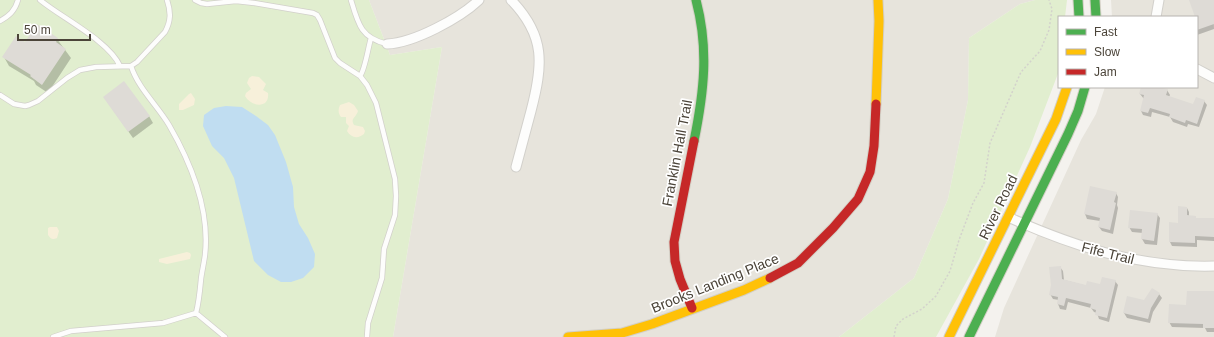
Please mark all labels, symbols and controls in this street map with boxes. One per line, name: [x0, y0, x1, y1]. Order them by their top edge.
scale bar: [18, 16, 90, 42]
legend: [1058, 16, 1198, 88]
text: 50 m: [24, 23, 51, 37]
text: Fast: [1094, 25, 1118, 39]
text: Slow: [1094, 45, 1120, 59]
text: Jam: [1094, 65, 1117, 79]
street label: Franklin Hall Trail: [659, 98, 695, 208]
street label: River Road: [975, 172, 1021, 242]
street label: Fife Trail: [1080, 239, 1136, 267]
street label: Brooks Landing Place: [649, 250, 781, 316]

